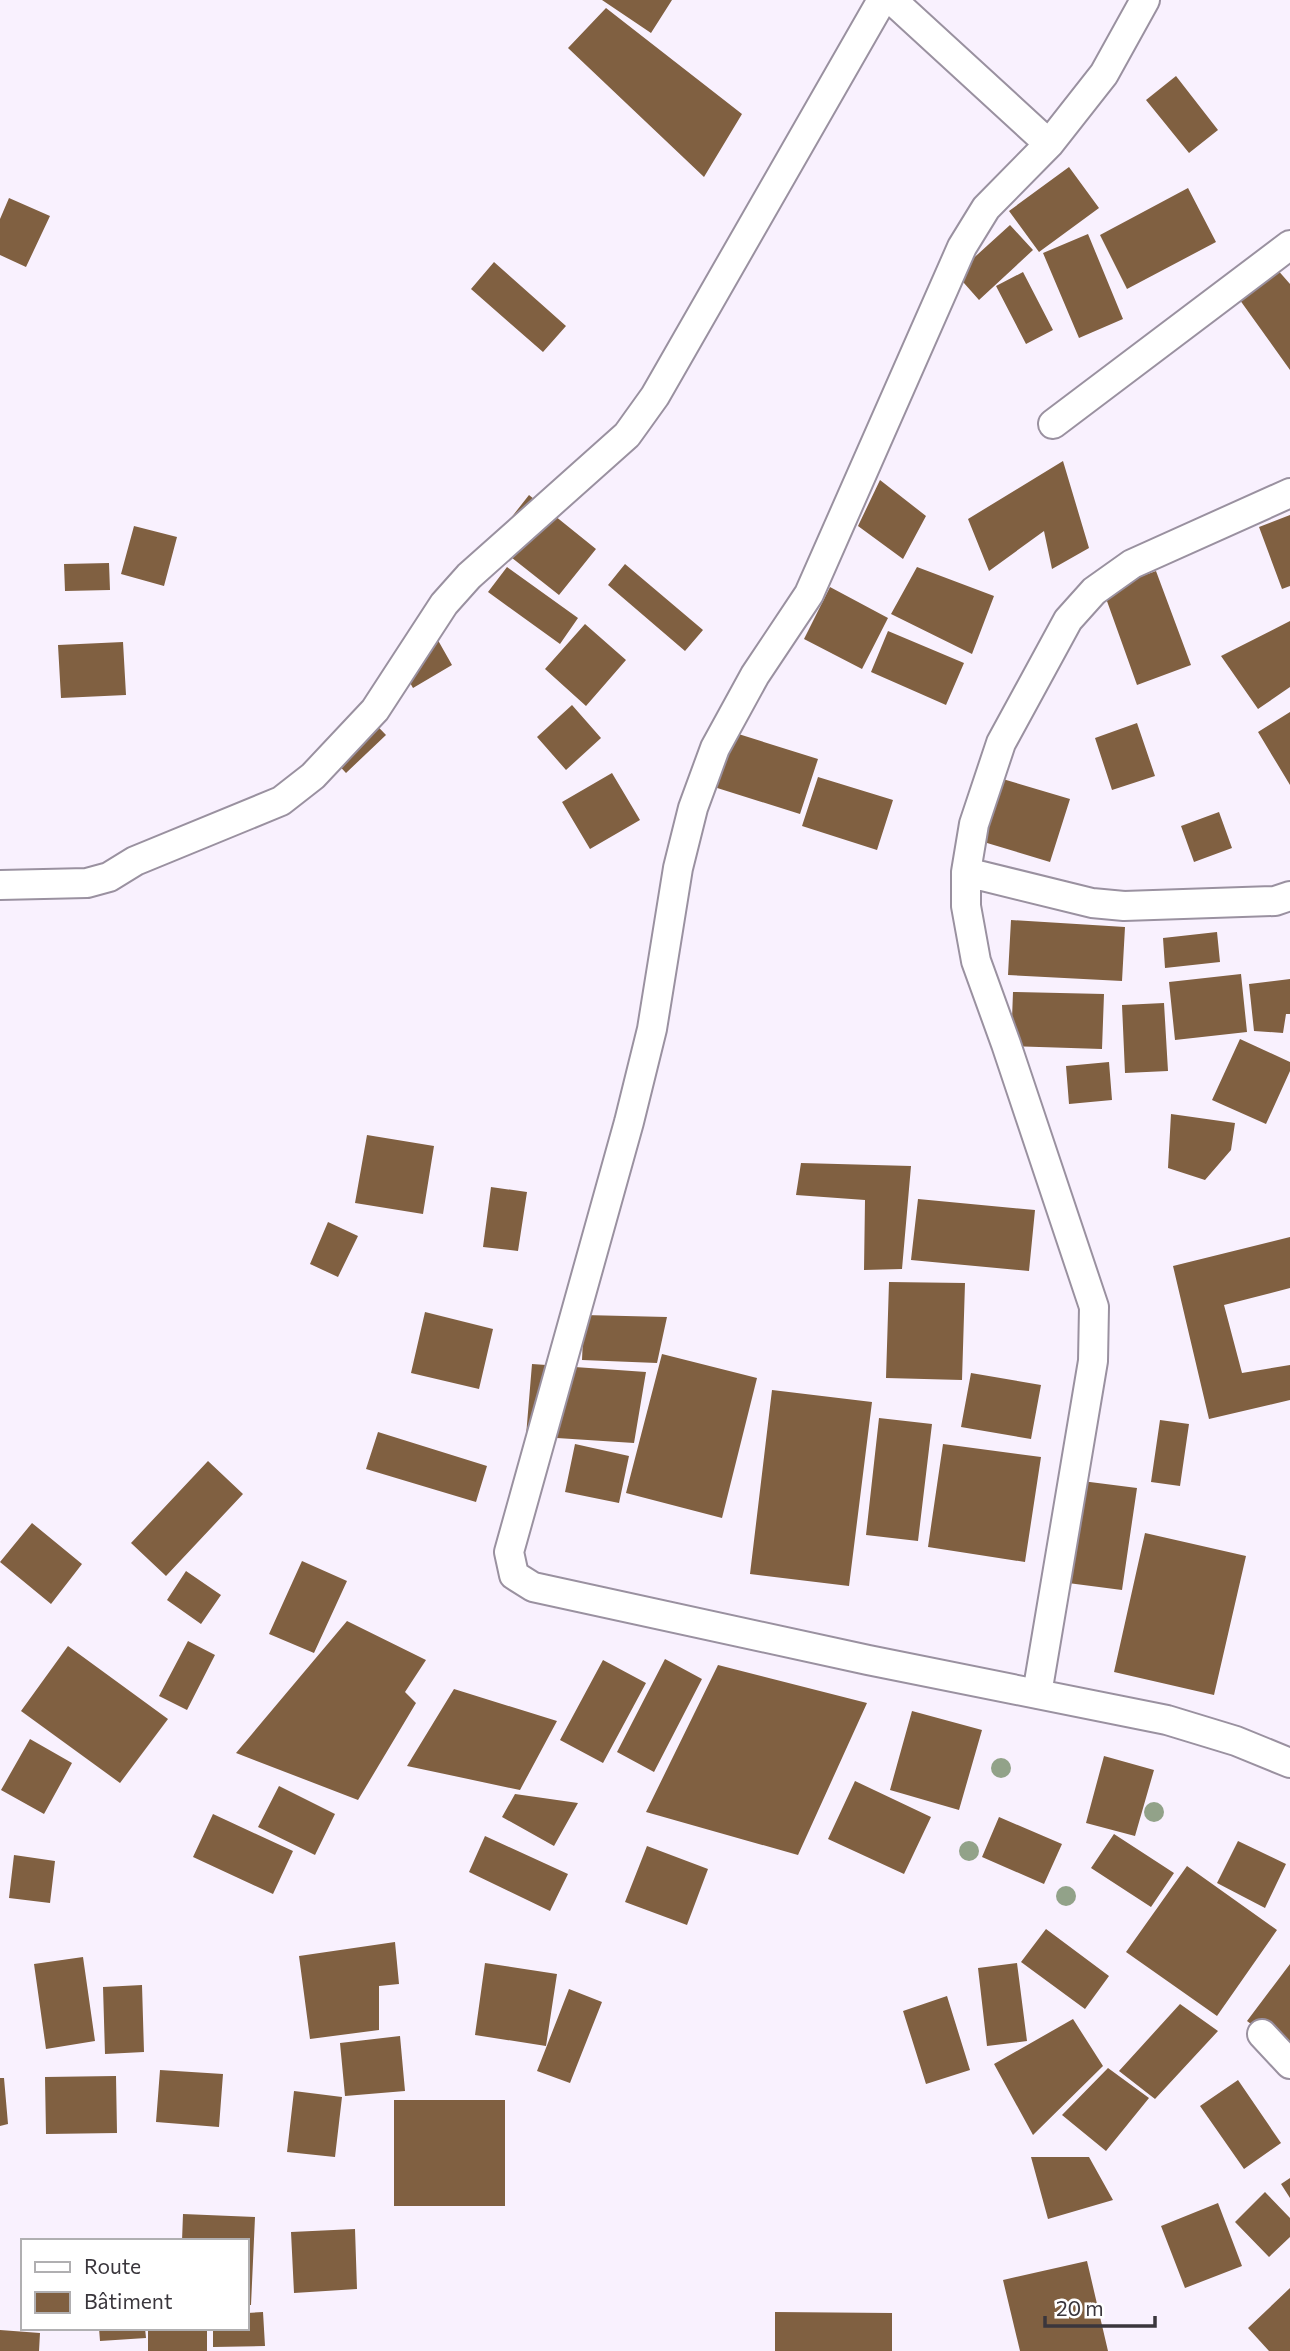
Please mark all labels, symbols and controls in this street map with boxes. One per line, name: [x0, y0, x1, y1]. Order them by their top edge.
legend: [21, 2239, 248, 2330]
text: Route: [84, 2253, 141, 2278]
scale bar: [1045, 2284, 1155, 2328]
text: Bâtiment: [84, 2288, 173, 2313]
text: 20 m: [1056, 2295, 1104, 2320]

